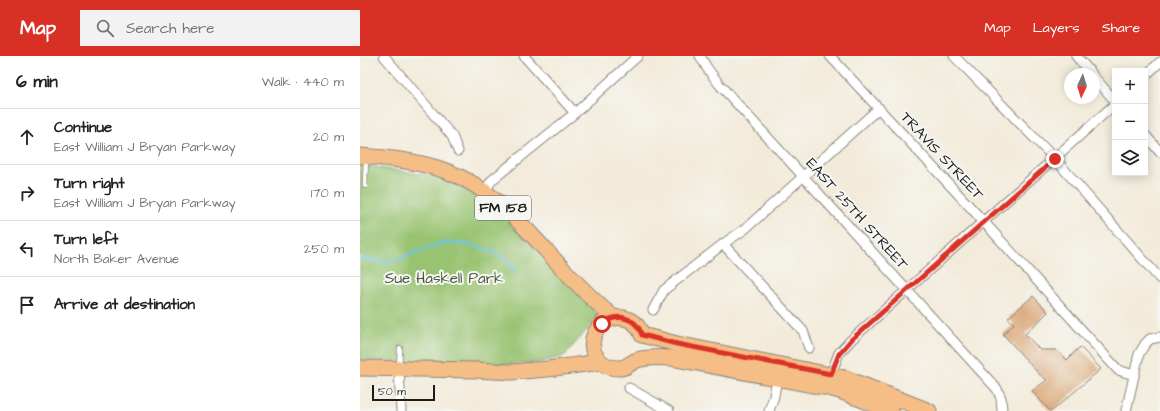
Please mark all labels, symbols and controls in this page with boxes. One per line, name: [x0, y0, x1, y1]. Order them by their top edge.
search box: [80, 10, 360, 46]
text: Map: [20, 15, 56, 42]
icon: search: [94, 17, 116, 39]
text: Search here: [126, 18, 215, 39]
text: Map: [984, 18, 1011, 38]
text: Layers: [1033, 18, 1080, 38]
text: Share: [1102, 18, 1140, 38]
north arrow: [1064, 68, 1100, 104]
map controls: [1112, 68, 1148, 176]
button: +: [1112, 68, 1148, 104]
text: 6 min: [16, 70, 58, 94]
text: Walk · 440 m: [262, 73, 344, 91]
button: −: [1112, 104, 1148, 140]
street label: TRAVIS STREET: [896, 107, 989, 205]
text: Continue: [54, 117, 112, 138]
icon: ahead: [16, 126, 38, 148]
text: 20 m: [313, 128, 344, 146]
text: East William J Bryan Parkway: [54, 138, 236, 156]
button: layers: [1112, 140, 1148, 176]
route end: [1046, 150, 1064, 168]
street label: EAST 25TH STREET: [801, 154, 913, 275]
text: Turn right: [54, 173, 125, 194]
icon: right: [16, 182, 38, 204]
text: 170 m: [311, 184, 344, 202]
text: East William J Bryan Parkway: [54, 194, 236, 212]
road number: FM 158: [475, 196, 531, 220]
text: Turn left: [54, 229, 118, 250]
icon: left: [16, 238, 38, 260]
text: 250 m: [304, 240, 344, 258]
text: North Baker Avenue: [54, 250, 179, 268]
park label: Sue Haskell Park: [385, 268, 503, 289]
icon: arrive: [16, 294, 38, 316]
text: Arrive at destination: [54, 294, 195, 315]
route start: [593, 315, 611, 333]
scale bar: [372, 383, 435, 402]
text: 50 m: [378, 384, 406, 399]

